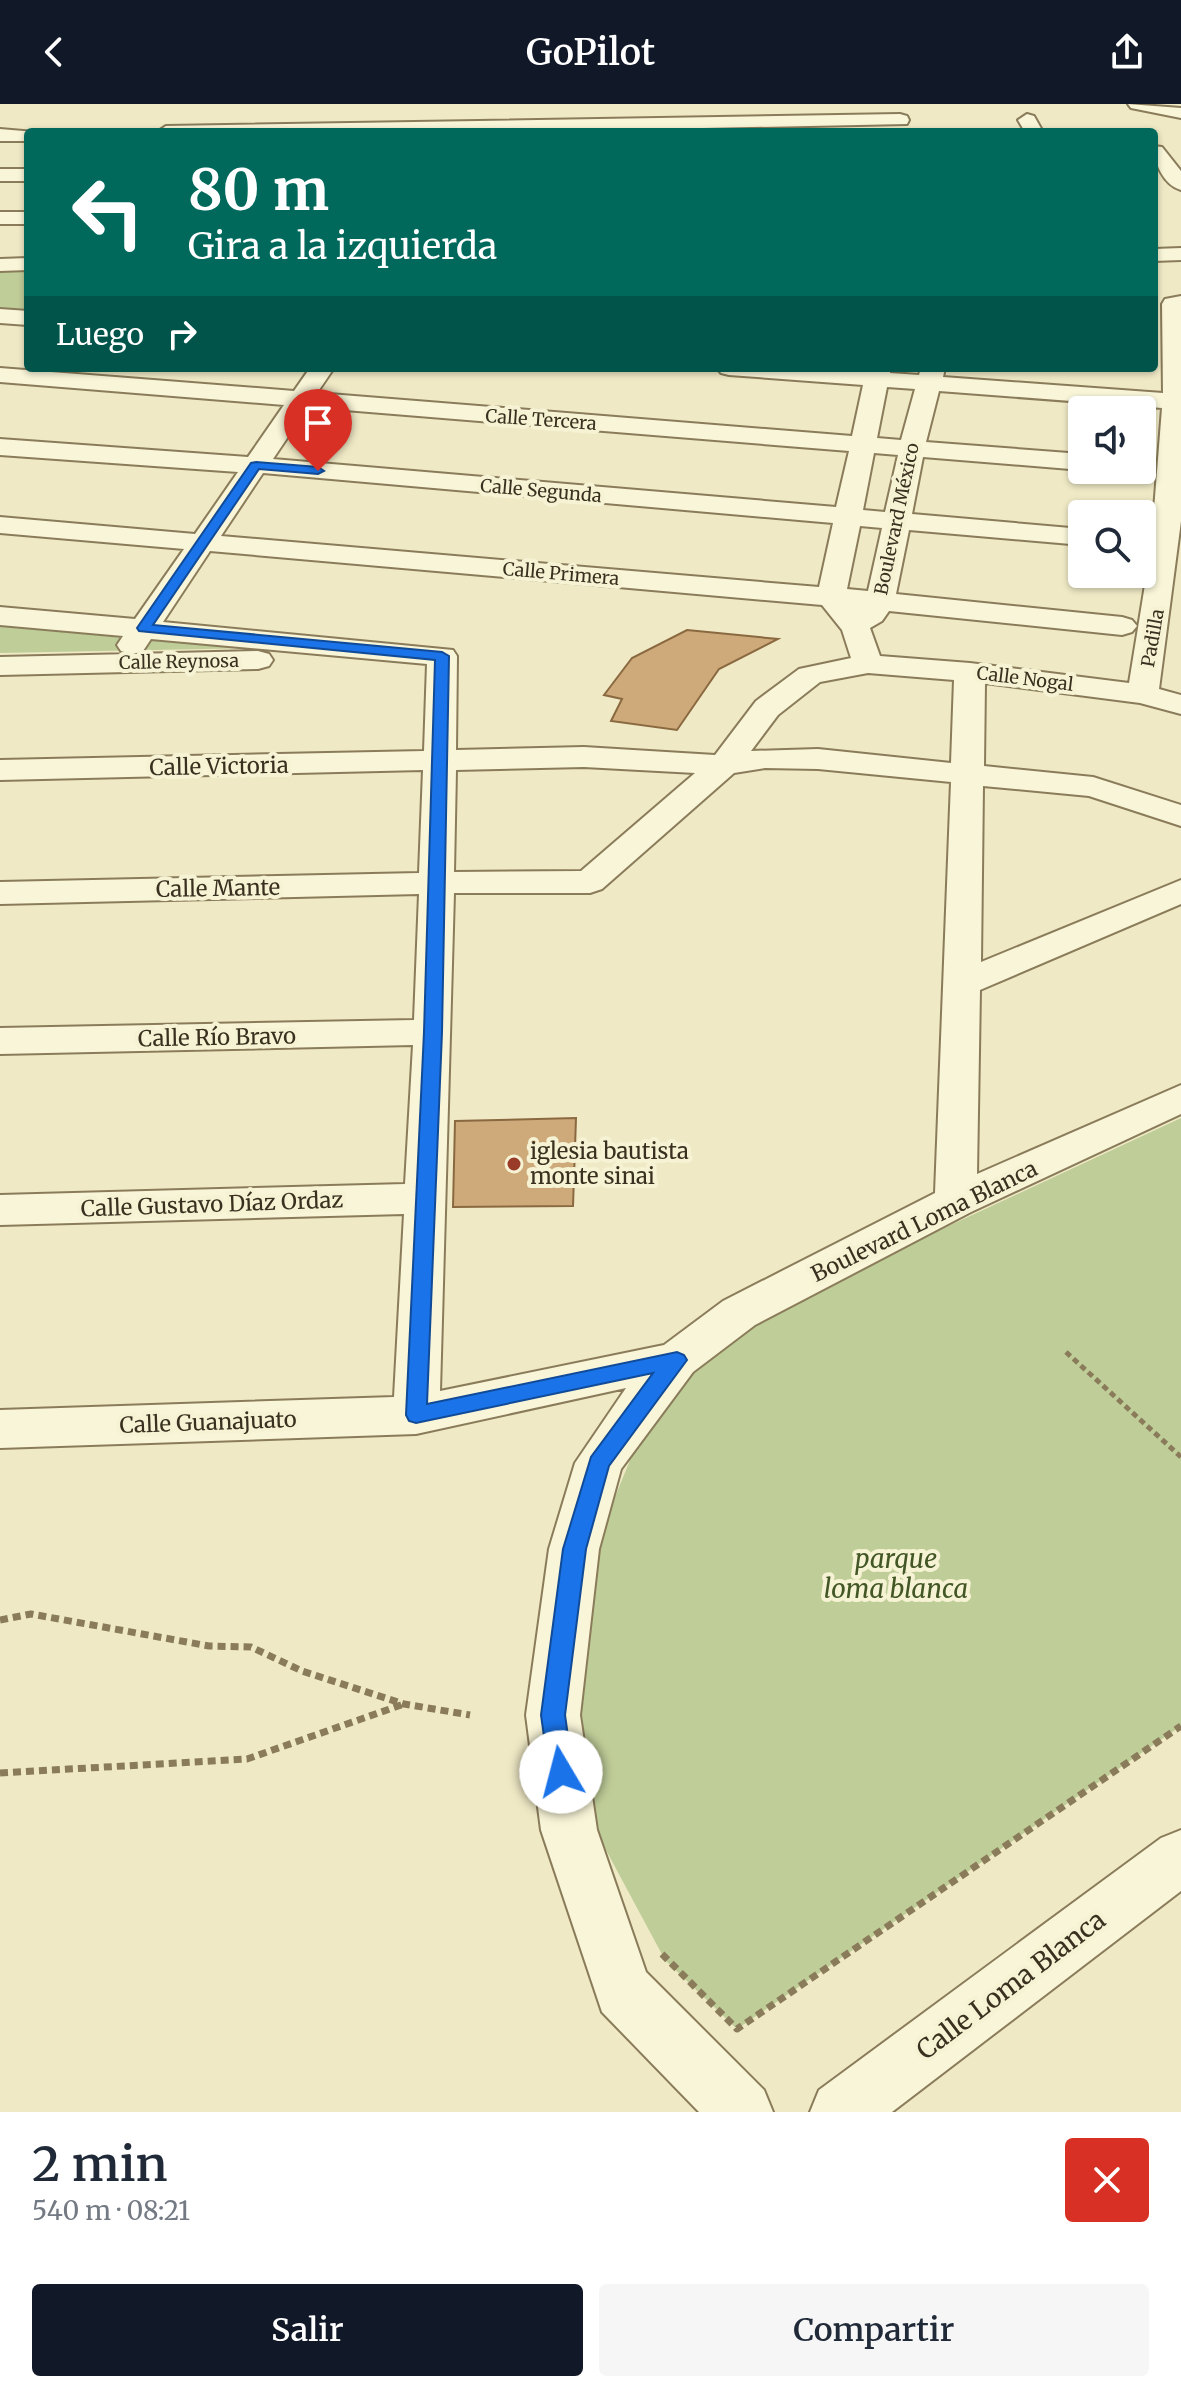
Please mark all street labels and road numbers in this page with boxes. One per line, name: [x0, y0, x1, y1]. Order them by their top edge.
street label: Calle Tercera: [485, 404, 598, 435]
street label: Boulevard México: [869, 441, 924, 597]
street label: Calle Segunda: [479, 474, 603, 507]
street label: Calle Primera: [502, 557, 621, 590]
street label: Padilla: [1136, 607, 1169, 669]
street label: Calle Reynosa: [119, 649, 240, 674]
street label: Calle Nogal: [975, 661, 1075, 696]
street label: Calle Victoria: [149, 751, 289, 781]
street label: Calle Mante: [156, 873, 280, 903]
street label: Calle Río Bravo: [138, 1022, 296, 1052]
street label: Boulevard Loma Blanca: [806, 1154, 1042, 1288]
street label: Calle Gustavo Díaz Ordaz: [80, 1185, 344, 1223]
street label: Calle Guanajuato: [119, 1405, 297, 1439]
street label: Calle Loma Blanca: [910, 1903, 1112, 2066]

